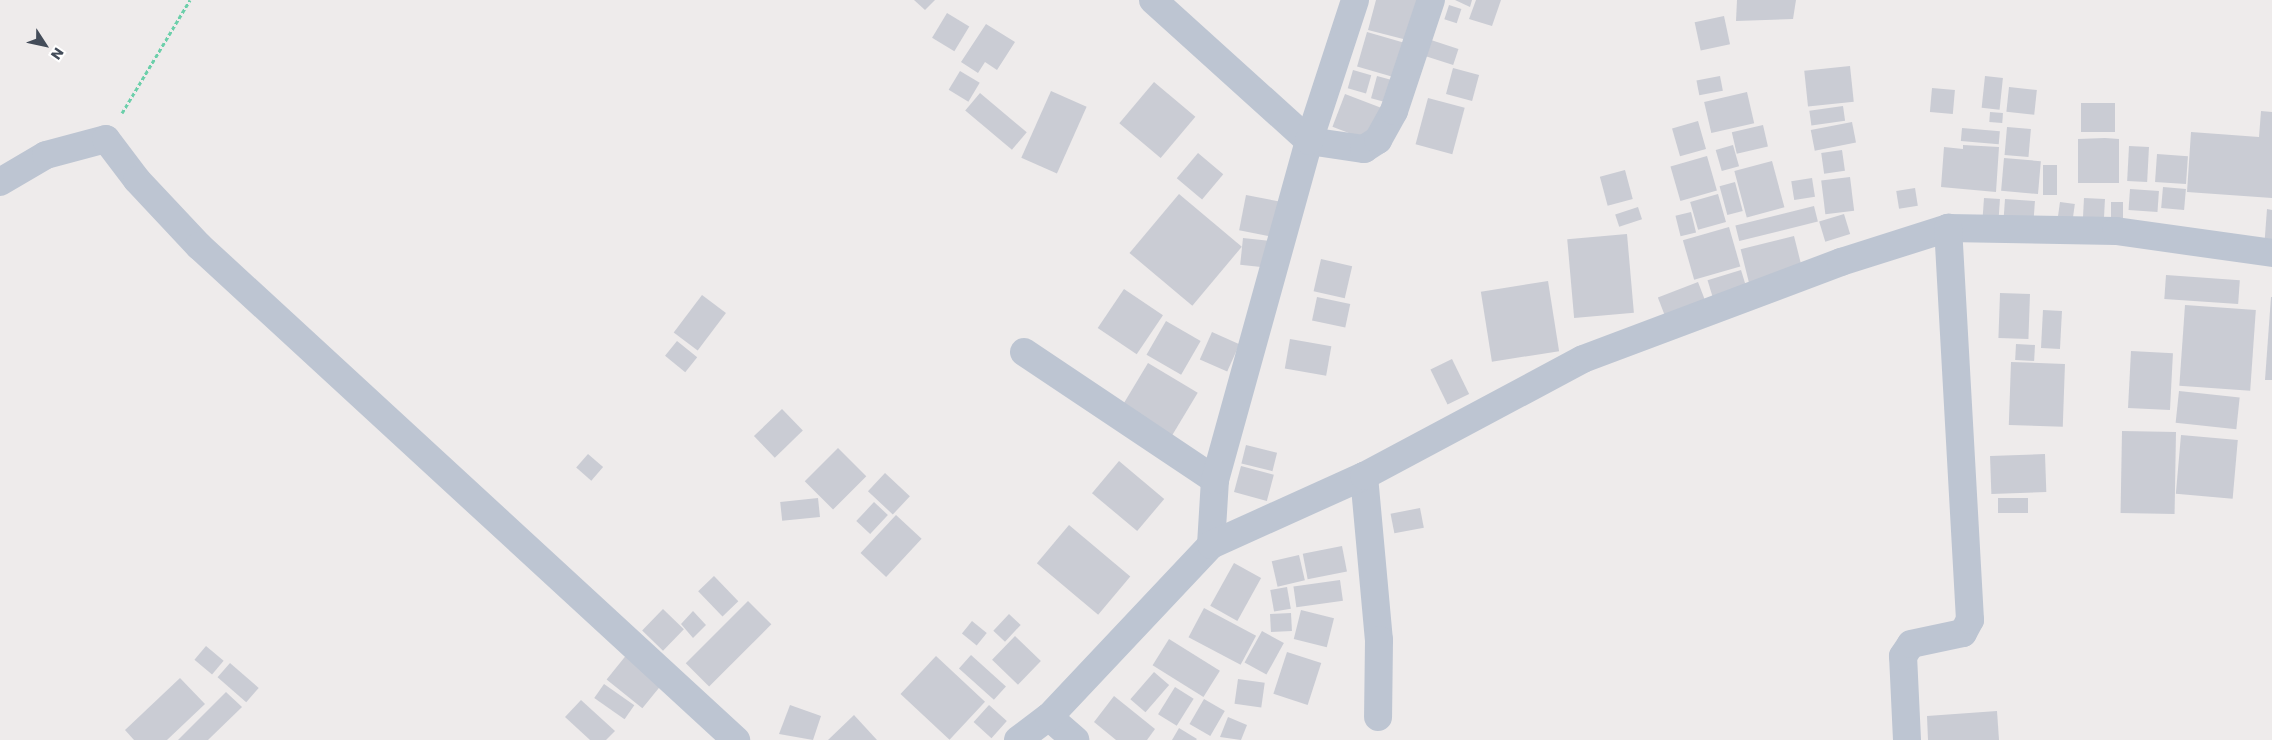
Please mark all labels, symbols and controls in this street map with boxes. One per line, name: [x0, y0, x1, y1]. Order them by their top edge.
north arrow: [20, 20, 70, 70]
text: N: [46, 44, 68, 64]

